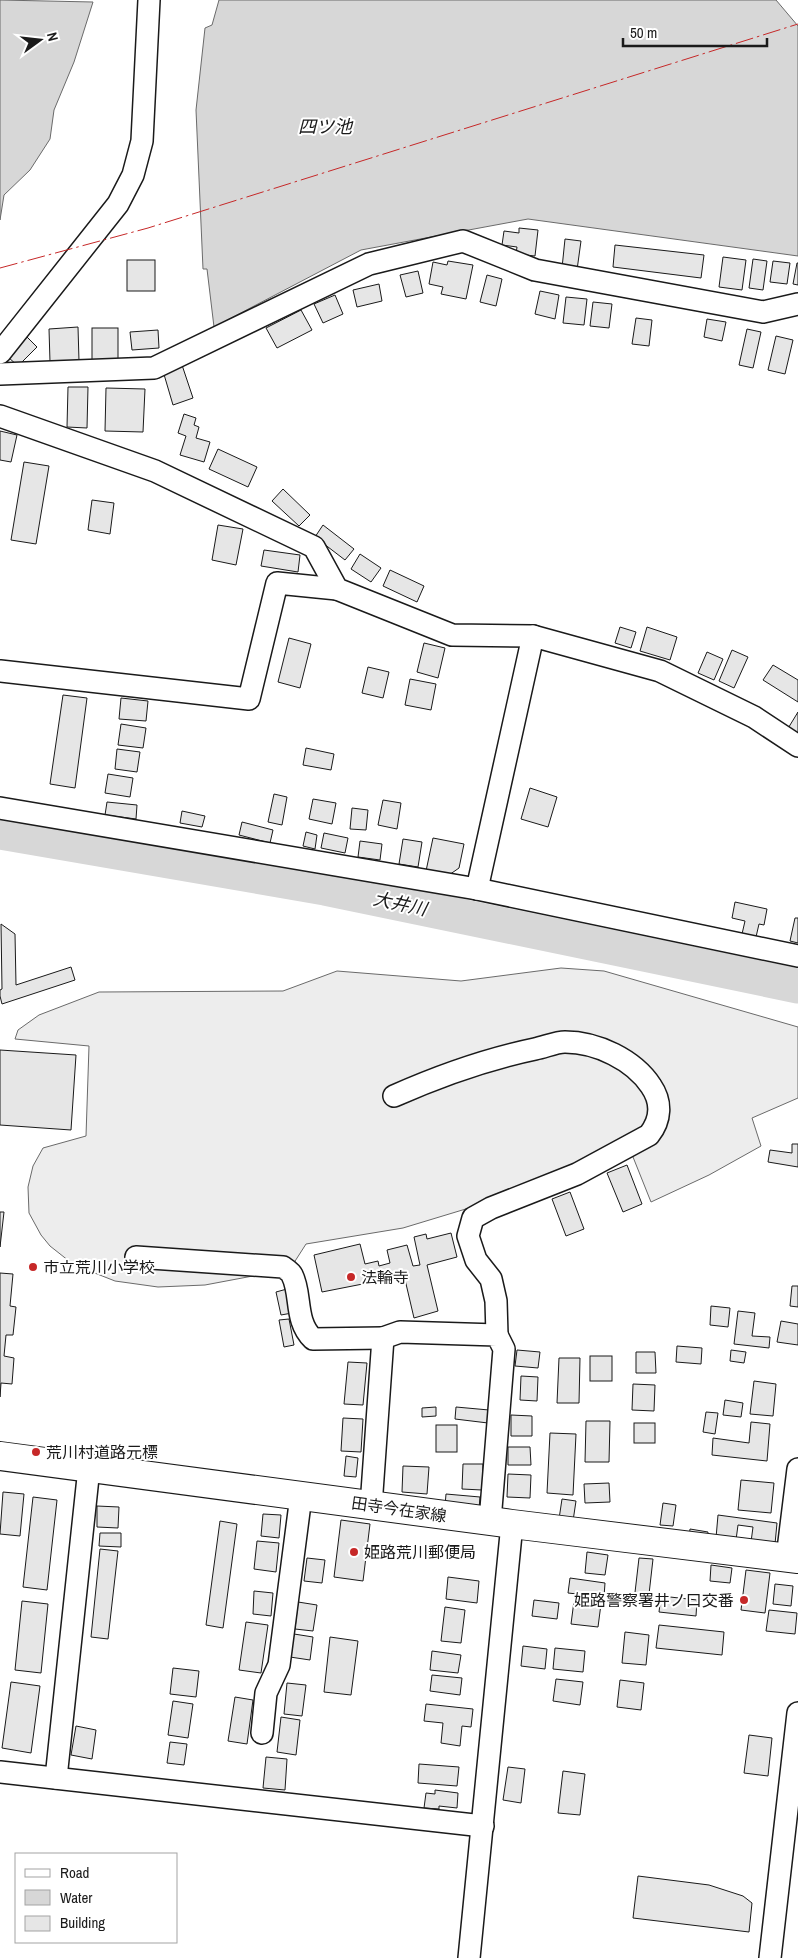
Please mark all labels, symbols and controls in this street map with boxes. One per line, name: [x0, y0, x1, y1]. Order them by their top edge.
north arrow: [15, 15, 65, 65]
scale bar: [623, 15, 767, 47]
text: 50 m: [630, 22, 657, 43]
text: N: [43, 30, 62, 43]
water label: 四ツ池: [298, 114, 354, 139]
water label: 大井川: [371, 886, 431, 922]
place label: 市立荒川小学校: [43, 1256, 155, 1278]
marker: 市立荒川小学校: [27, 1261, 39, 1273]
place label: 法輪寺: [361, 1266, 409, 1288]
marker: 法輪寺: [345, 1271, 357, 1283]
place label: 荒川村道路元標: [46, 1441, 158, 1463]
marker: 荒川村道路元標: [30, 1446, 42, 1458]
street label: 田寺今在家線: [350, 1491, 448, 1527]
place label: 姫路荒川郵便局: [364, 1541, 476, 1563]
marker: 姫路荒川郵便局: [348, 1546, 360, 1558]
place label: 姫路警察署井ノ口交番: [574, 1589, 734, 1611]
marker: 姫路警察署井ノ口交番: [738, 1594, 750, 1606]
legend: [15, 1853, 178, 1943]
text: Road: [60, 1862, 89, 1883]
text: Water: [60, 1887, 92, 1908]
text: Building: [60, 1912, 105, 1933]

